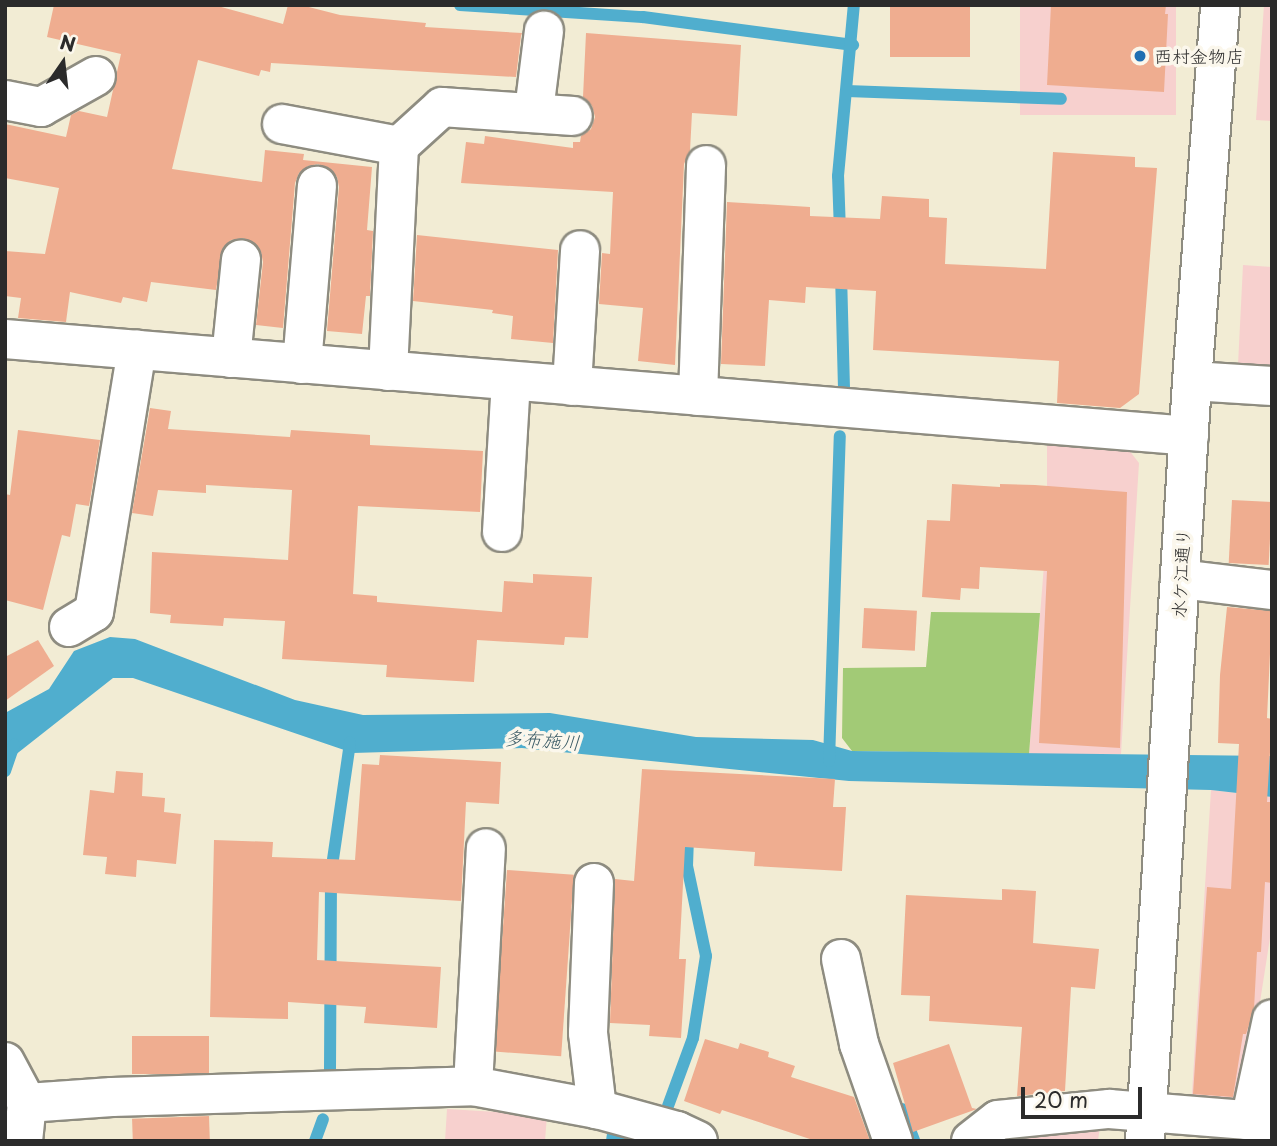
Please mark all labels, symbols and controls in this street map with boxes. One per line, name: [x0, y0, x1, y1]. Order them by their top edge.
text: N: [57, 27, 79, 58]
north arrow: [28, 28, 98, 98]
place label: 西村金物店: [1154, 45, 1244, 67]
marker: 西村金物店: [1132, 48, 1148, 64]
street label: 水ケ江通り: [1168, 527, 1194, 619]
water label: 多布施川: [503, 726, 581, 754]
scale bar: [1025, 1072, 1146, 1116]
text: 20 m: [1034, 1083, 1088, 1115]

